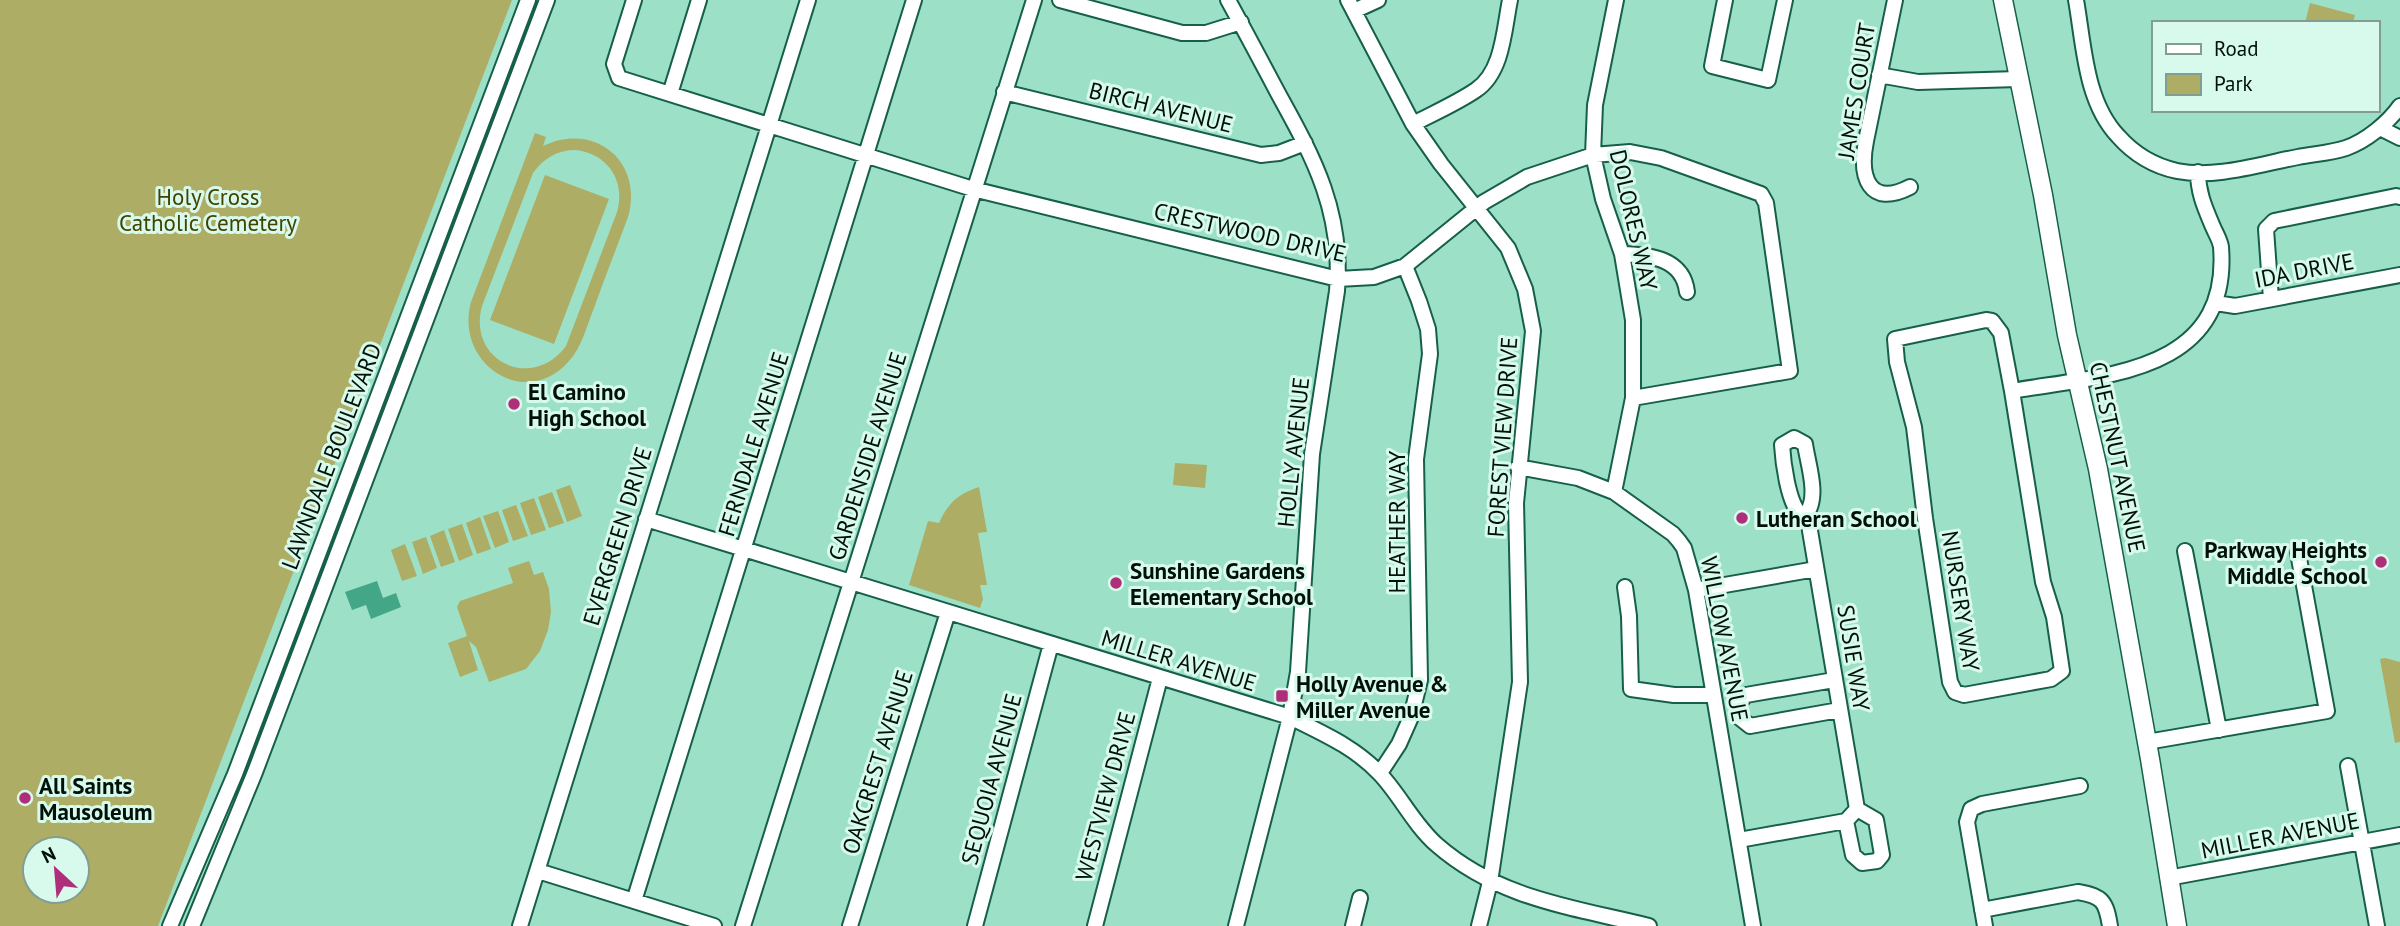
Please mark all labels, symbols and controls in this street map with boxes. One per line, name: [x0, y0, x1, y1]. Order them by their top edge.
street label: JAMES COURT: [1831, 21, 1881, 162]
legend: [2152, 21, 2379, 112]
text: Road: [2214, 35, 2258, 62]
text: Park: [2214, 70, 2253, 97]
street label: BIRCH AVENUE: [1086, 75, 1236, 139]
street label: DOLORES WAY: [1604, 147, 1664, 294]
park label: Holy Cross Catholic Cemetery: [119, 182, 297, 237]
street label: CRESTWOOD DRIVE: [1151, 196, 1349, 268]
street label: IDA DRIVE: [2252, 246, 2356, 294]
street label: FOREST VIEW DRIVE: [1481, 336, 1523, 538]
street label: LAWNDALE BOULEVARD: [274, 339, 388, 573]
street label: FERNDALE AVENUE: [711, 348, 795, 540]
street label: GARDENSIDE AVENUE: [822, 348, 912, 564]
street label: CHESTNUT AVENUE: [2084, 359, 2152, 555]
street label: HOLLY AVENUE: [1271, 375, 1315, 529]
place label: El Camino High School: [528, 377, 646, 432]
marker: El Camino High School: [506, 396, 522, 412]
street label: EVERGREEN DRIVE: [576, 443, 658, 629]
street label: HEATHER WAY: [1382, 450, 1411, 593]
place label: Lutheran School: [1756, 504, 1917, 533]
marker: Lutheran School: [1734, 510, 1750, 526]
street label: NURSERY WAY: [1936, 529, 1986, 674]
place label: Parkway Heights Middle School: [2204, 535, 2367, 590]
street label: WILLOW AVENUE: [1695, 554, 1755, 724]
marker: Parkway Heights Middle School: [2373, 554, 2389, 570]
place label: Sunshine Gardens Elementary School: [1130, 556, 1313, 611]
marker: Sunshine Gardens Elementary School: [1108, 575, 1124, 591]
street label: SUSIE WAY: [1831, 603, 1877, 713]
street label: MILLER AVENUE: [1098, 623, 1260, 697]
street label: OAKCREST AVENUE: [835, 667, 919, 857]
place label: Holly Avenue & Miller Avenue: [1296, 669, 1448, 724]
marker: Holly Avenue & Miller Avenue: [1274, 688, 1290, 704]
street label: SEQUOIA AVENUE: [954, 690, 1028, 868]
street label: WESTVIEW DRIVE: [1068, 708, 1142, 884]
place label: All Saints Mausoleum: [39, 771, 153, 826]
marker: All Saints Mausoleum: [17, 790, 33, 806]
street label: MILLER AVENUE: [2198, 805, 2362, 865]
north arrow: [21, 835, 91, 905]
text: N: [38, 841, 59, 868]

